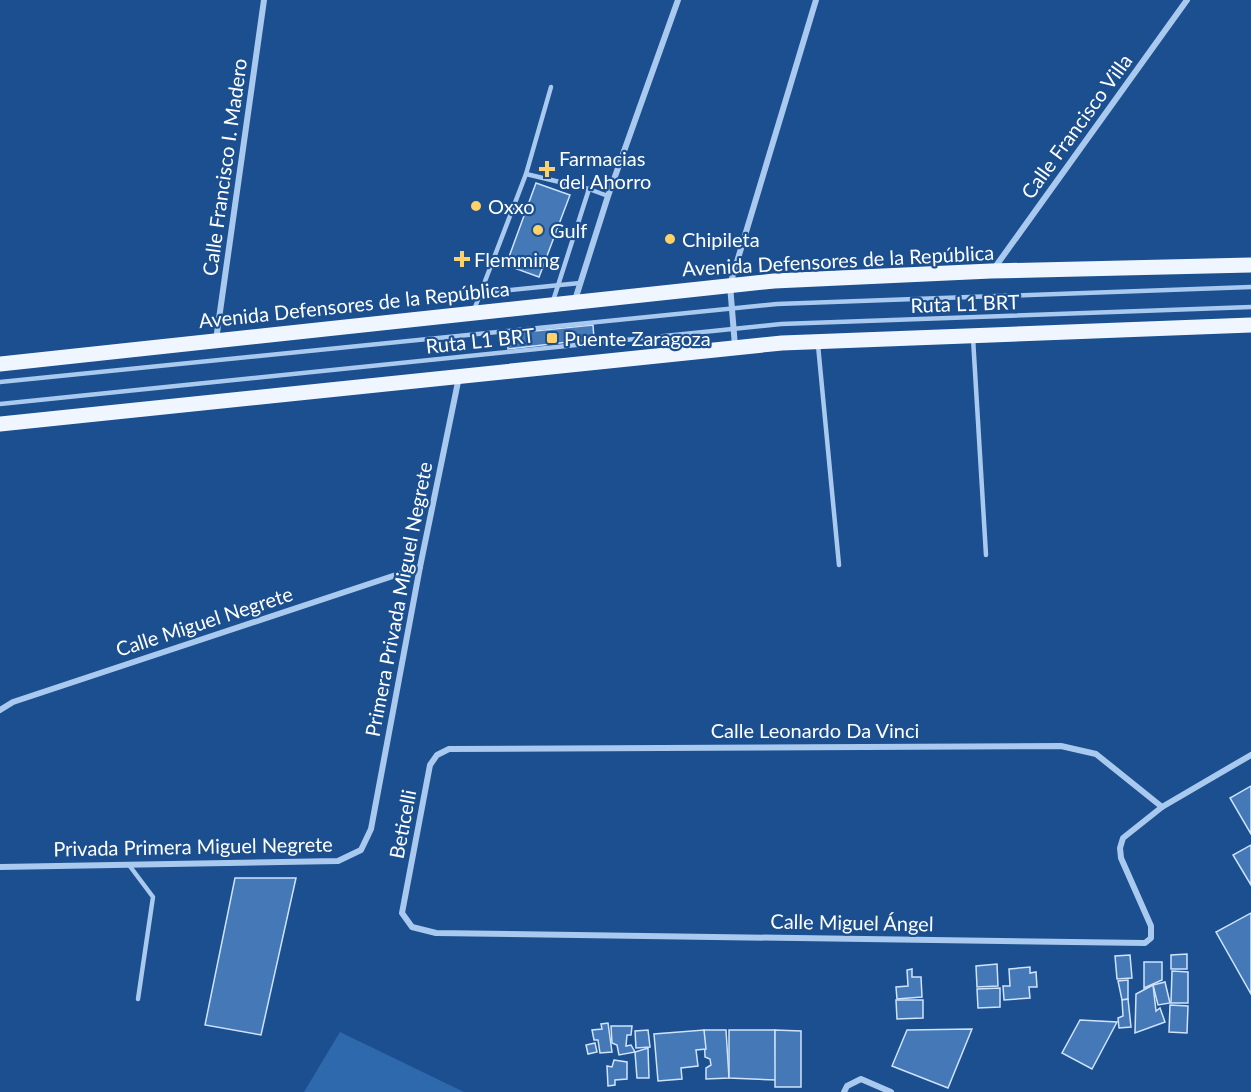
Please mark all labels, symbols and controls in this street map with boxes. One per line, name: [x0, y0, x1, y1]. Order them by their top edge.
street label: Calle Francisco Villa: [1015, 49, 1137, 203]
street label: Calle Francisco I. Madero: [197, 57, 251, 277]
place label: Farmacias del Ahorro: [559, 146, 651, 193]
marker: Farmacias del Ahorro: [540, 162, 554, 176]
place label: Oxxo: [488, 194, 535, 218]
marker: Oxxo: [469, 199, 483, 213]
place label: Gulf: [550, 218, 587, 242]
marker: Gulf: [531, 223, 545, 237]
place label: Chipileta: [682, 227, 760, 251]
marker: Chipileta: [663, 232, 677, 246]
street label: Avenida Defensores de la República: [681, 240, 995, 280]
place label: Flemming: [474, 247, 560, 271]
marker: Flemming: [455, 252, 469, 266]
street label: Avenida Defensores de la República: [197, 276, 511, 332]
street label: Ruta L1 BRT: [910, 289, 1020, 317]
street label: Ruta L1 BRT: [424, 322, 536, 358]
place label: Puente Zaragoza: [564, 326, 711, 350]
marker: Puente Zaragoza: [545, 331, 559, 345]
street label: Primera Privada Miguel Negrete: [360, 460, 436, 738]
street label: Calle Miguel Negrete: [113, 581, 295, 661]
street label: Calle Leonardo Da Vinci: [711, 718, 919, 742]
street label: Beticelli: [384, 787, 420, 861]
street label: Privada Primera Miguel Negrete: [53, 832, 333, 860]
street label: Calle Miguel Ángel: [770, 909, 934, 935]

